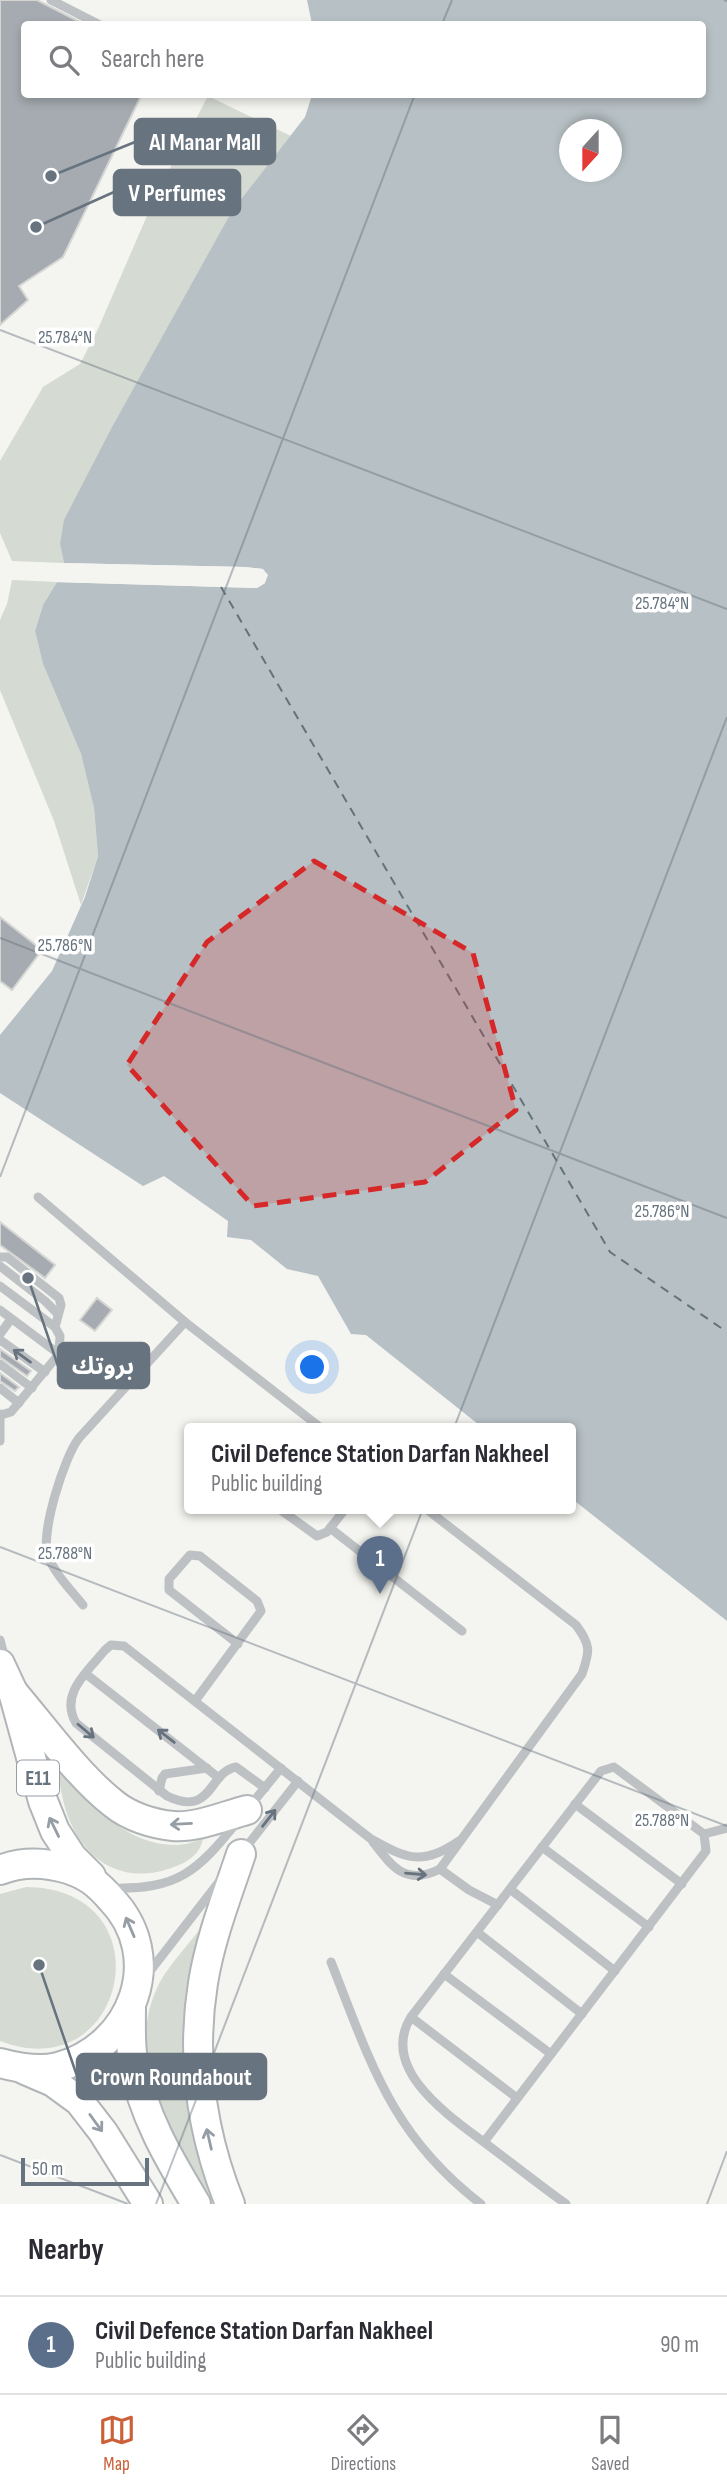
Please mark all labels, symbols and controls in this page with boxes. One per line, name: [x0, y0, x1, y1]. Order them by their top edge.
search box: [21, 21, 706, 98]
icon: search: [45, 41, 83, 79]
text: Search here: [101, 44, 204, 75]
callout: Al Manar Mall: [135, 119, 275, 164]
north arrow: [559, 119, 622, 182]
text: Al Manar Mall: [148, 128, 261, 157]
callout: V Perfumes: [114, 170, 240, 215]
text: V Perfumes: [128, 179, 226, 208]
text: 25.784°N: [38, 327, 92, 348]
text: 25.784°N: [635, 593, 689, 614]
text: 25.786°N: [38, 935, 92, 956]
text: 25.786°N: [635, 1201, 689, 1222]
callout: بروتك: [58, 1343, 149, 1388]
one-way arrow: [13, 1349, 32, 1363]
your location: [295, 1350, 329, 1384]
text: بروتك: [72, 1352, 134, 1381]
popup: [184, 1423, 576, 1514]
text: Civil Defence Station Darfan Nakheel: [211, 1439, 549, 1470]
text: Public building: [211, 1470, 322, 1498]
pin: 1: [357, 1536, 403, 1594]
text: 25.788°N: [38, 1543, 92, 1564]
one-way arrow: [76, 1723, 94, 1739]
one-way arrow: [157, 1728, 175, 1744]
road number: E11: [17, 1760, 59, 1796]
one-way arrow: [262, 1809, 277, 1827]
text: 25.788°N: [635, 1810, 689, 1831]
one-way arrow: [47, 1817, 60, 1838]
one-way arrow: [170, 1818, 192, 1831]
one-way arrow: [404, 1868, 427, 1881]
one-way arrow: [123, 1916, 136, 1938]
callout: Crown Roundabout: [77, 2054, 266, 2099]
text: Crown Roundabout: [90, 2063, 252, 2092]
one-way arrow: [89, 2113, 103, 2132]
one-way arrow: [202, 2128, 215, 2151]
scale bar: [21, 2155, 149, 2187]
text: 50 m: [32, 2158, 63, 2181]
text: Nearby: [28, 2232, 104, 2268]
text: Civil Defence Station Darfan Nakheel: [95, 2316, 433, 2347]
text: 1: [46, 2331, 56, 2359]
text: 90 m: [660, 2331, 699, 2359]
text: Public building: [95, 2347, 206, 2375]
tab: Map: [98, 2411, 136, 2476]
tab: Directions: [331, 2411, 396, 2476]
tab: Saved: [591, 2411, 629, 2476]

